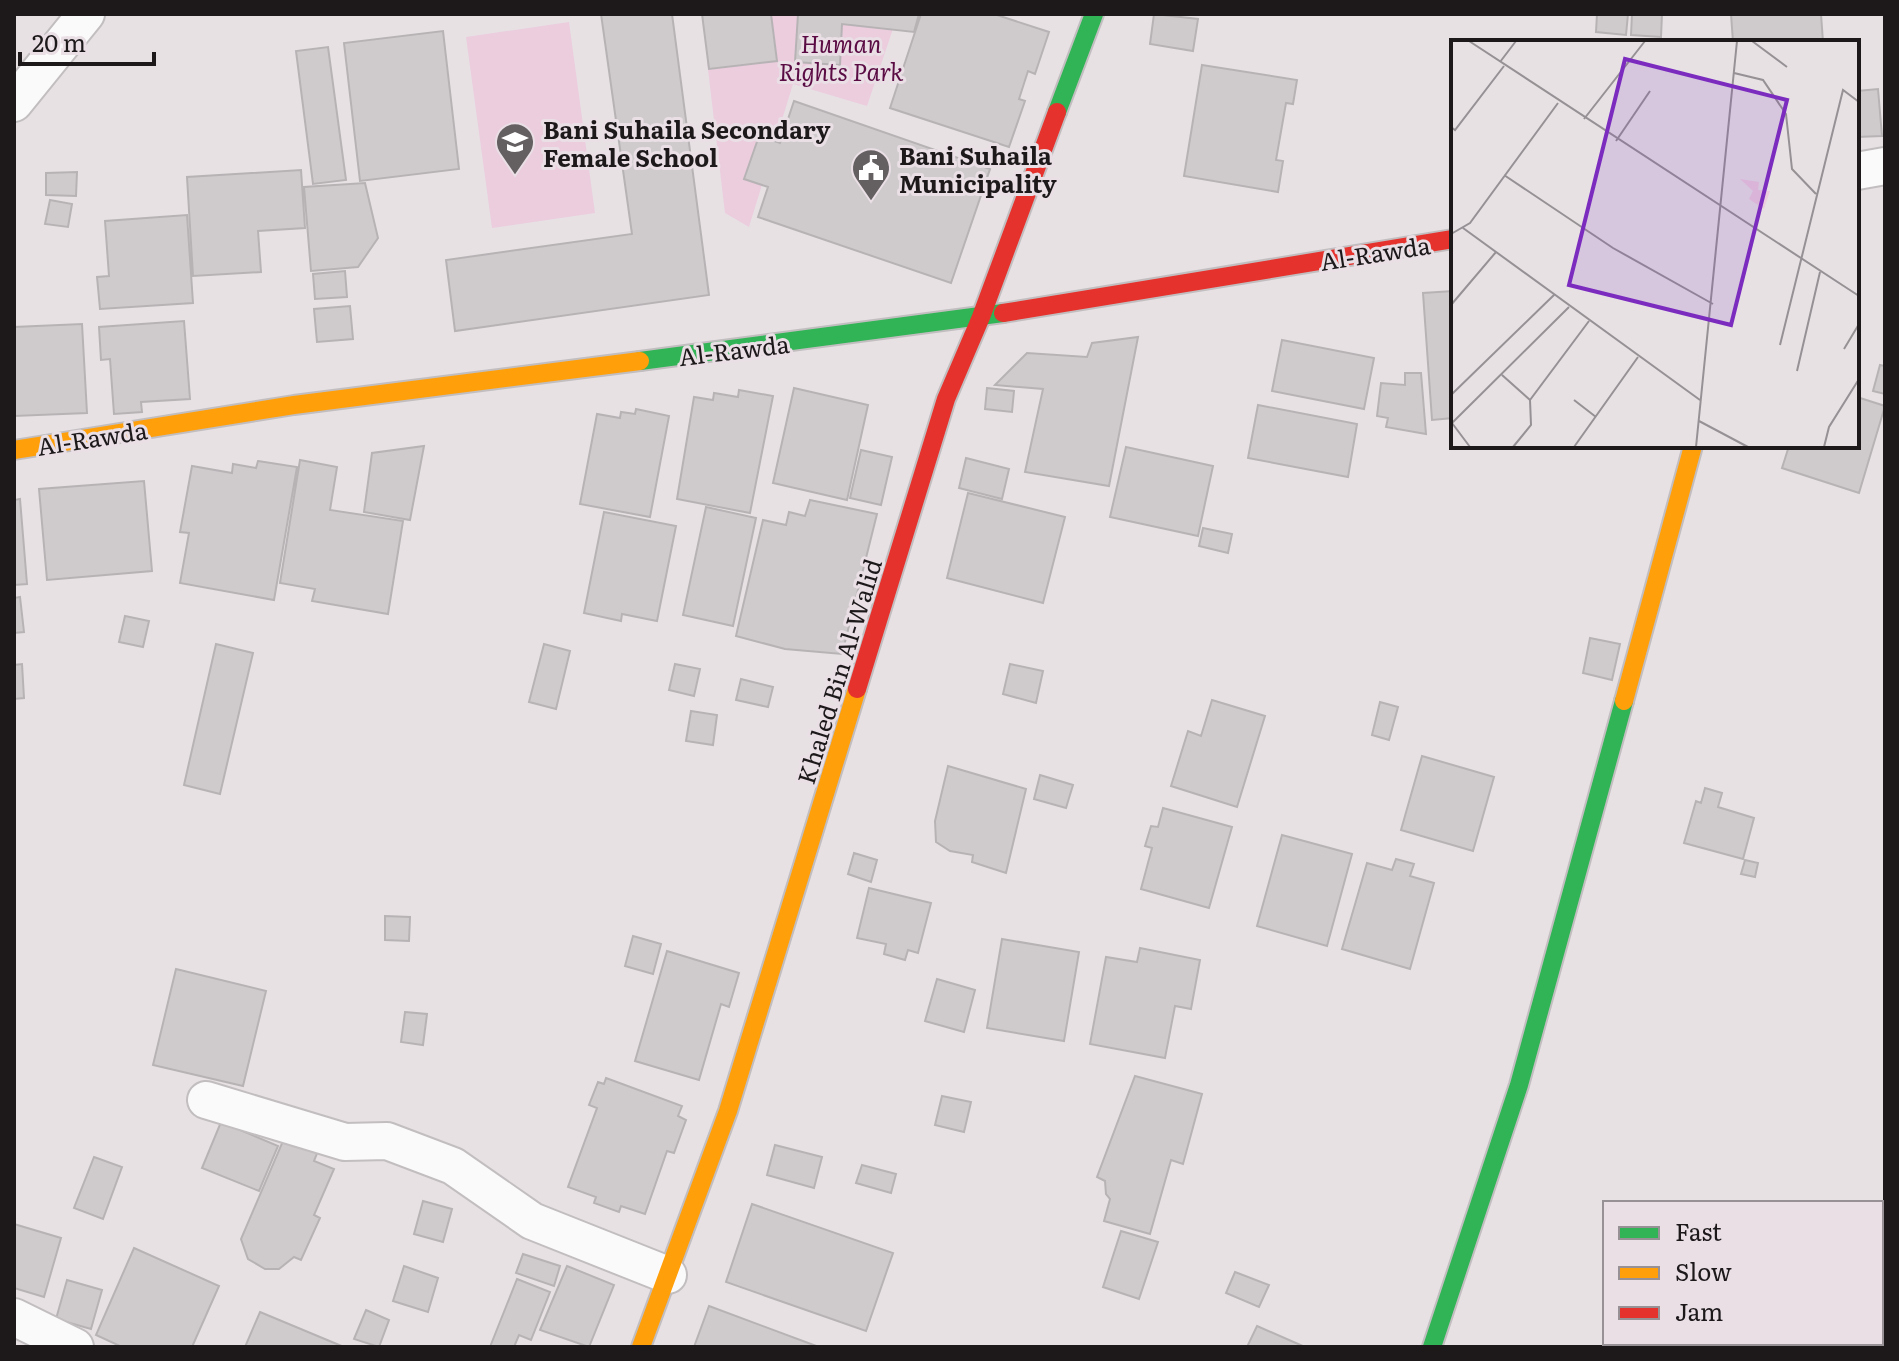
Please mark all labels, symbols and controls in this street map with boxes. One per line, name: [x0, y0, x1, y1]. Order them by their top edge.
scale bar: [20, 16, 154, 66]
text: 20 m: [32, 24, 86, 59]
park label: Human Rights Park: [779, 25, 904, 88]
inset map: [1451, 40, 1859, 448]
place label: Bani Suhaila Secondary Female School: [543, 111, 831, 174]
school or university icon: Bani Suhaila Secondary Female School: [494, 121, 536, 176]
place label: Bani Suhaila Municipality: [899, 137, 1057, 200]
public building icon: Bani Suhaila Municipality: [850, 147, 892, 202]
street label: Al-Rawda: [1317, 226, 1433, 278]
street label: Al-Rawda: [677, 325, 791, 373]
street label: Al-Rawda: [34, 411, 150, 463]
street label: Khaled Bin Al-Walid: [787, 554, 889, 788]
legend: [1603, 1201, 1883, 1345]
text: Fast: [1675, 1213, 1722, 1248]
text: Slow: [1675, 1253, 1732, 1288]
text: Jam: [1675, 1293, 1723, 1328]

